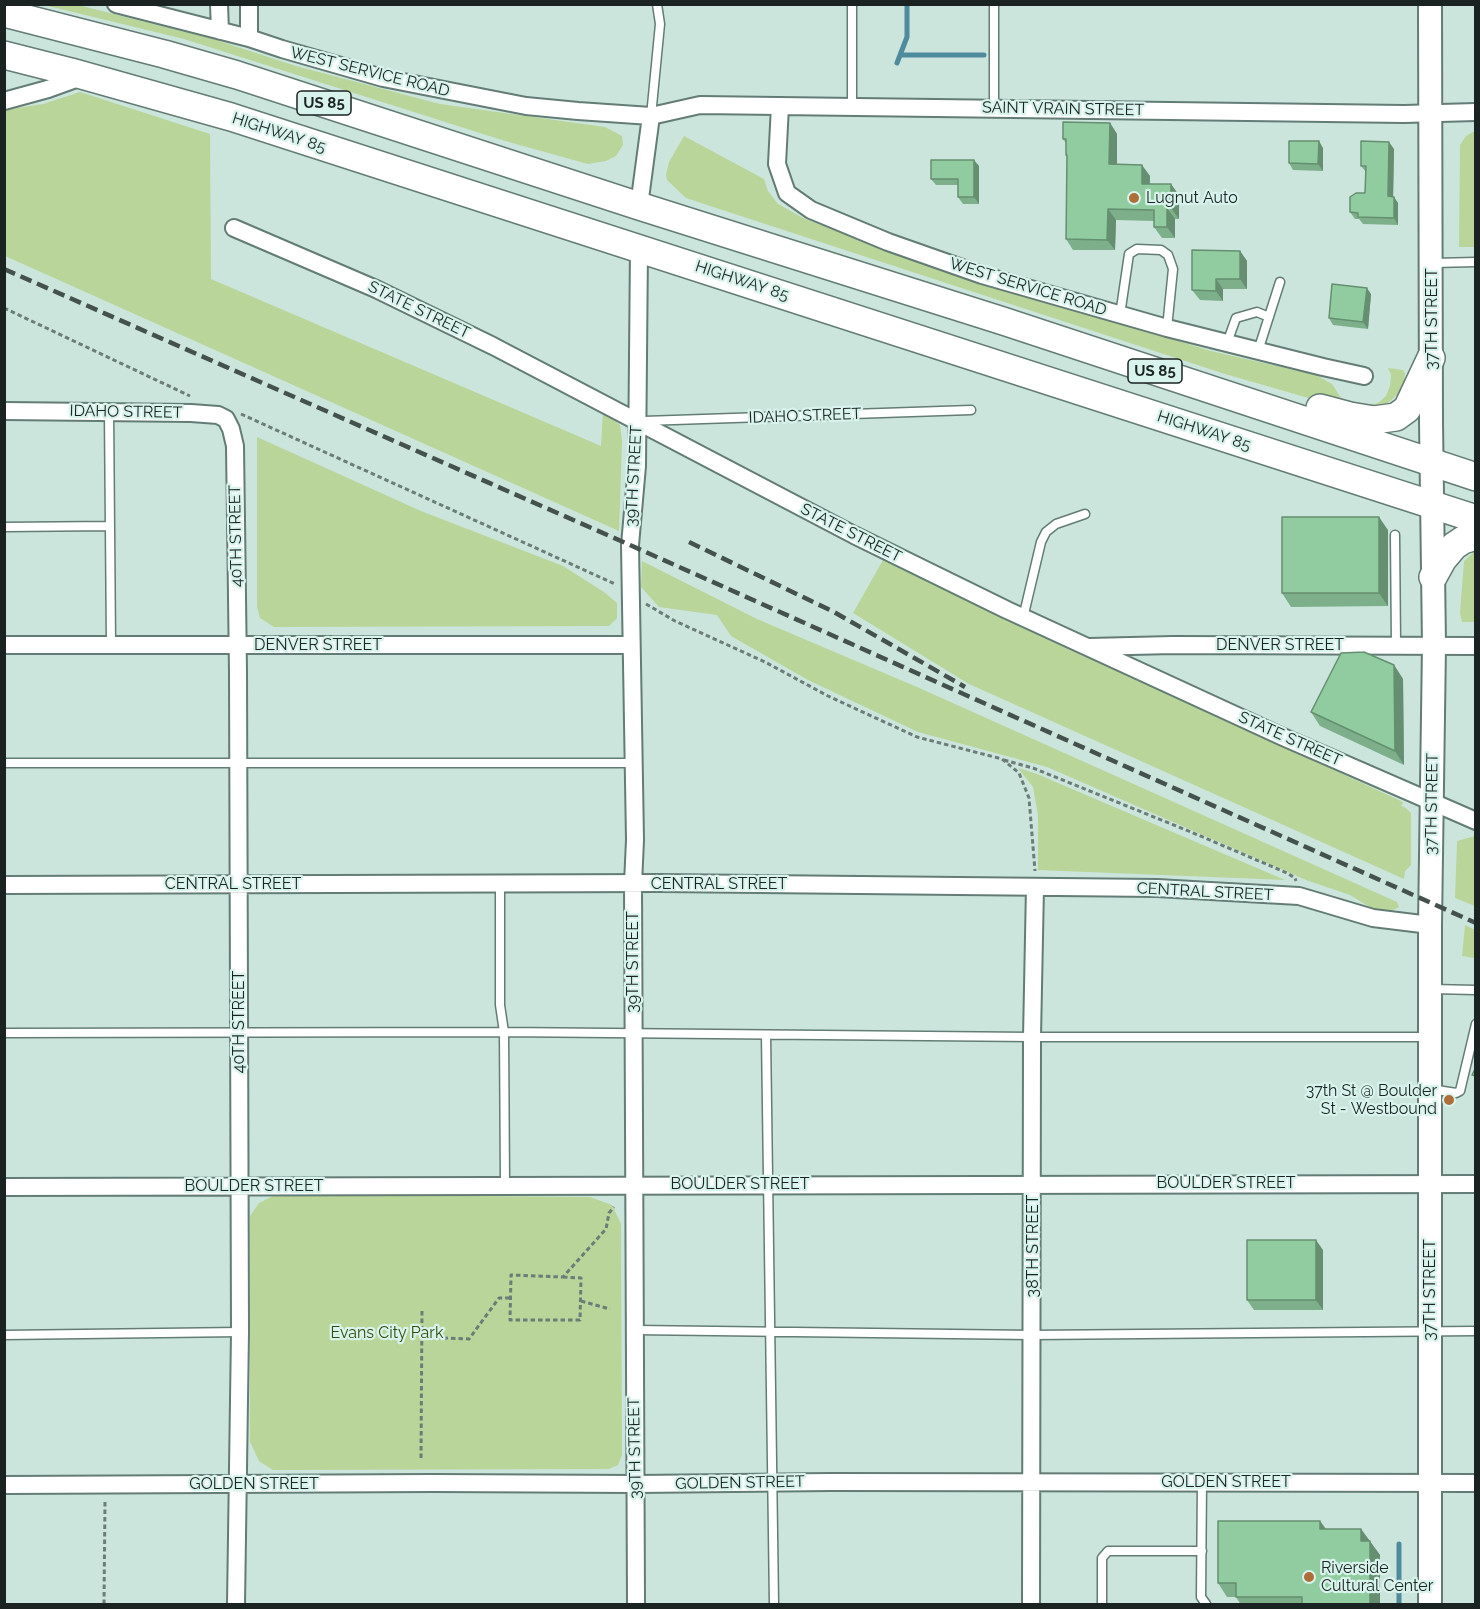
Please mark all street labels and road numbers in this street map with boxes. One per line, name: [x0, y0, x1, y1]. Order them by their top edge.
street label: WEST SERVICE ROAD: [288, 43, 452, 101]
road number: US 85: [297, 91, 351, 115]
street label: SAINT VRAIN STREET: [982, 98, 1144, 120]
street label: HIGHWAY 85: [230, 109, 328, 157]
street label: WEST SERVICE ROAD: [947, 254, 1109, 320]
street label: HIGHWAY 85: [693, 257, 791, 305]
street label: 37TH STREET: [1422, 268, 1442, 370]
street label: STATE STREET: [365, 277, 473, 343]
road number: US 85: [1128, 359, 1182, 383]
street label: IDAHO STREET: [69, 401, 183, 423]
street label: IDAHO STREET: [748, 404, 862, 428]
street label: HIGHWAY 85: [1155, 407, 1253, 455]
street label: 39TH STREET: [622, 425, 646, 527]
street label: 40TH STREET: [226, 485, 246, 587]
street label: STATE STREET: [797, 499, 905, 567]
street label: DENVER STREET: [254, 635, 382, 655]
street label: DENVER STREET: [1216, 635, 1344, 655]
street label: STATE STREET: [1235, 708, 1345, 770]
street label: 37TH STREET: [1422, 753, 1442, 855]
street label: CENTRAL STREET: [165, 874, 301, 894]
street label: CENTRAL STREET: [651, 874, 787, 894]
street label: CENTRAL STREET: [1136, 879, 1274, 905]
street label: 39TH STREET: [623, 911, 643, 1013]
street label: 40TH STREET: [229, 971, 249, 1073]
street label: BOULDER STREET: [1157, 1173, 1295, 1193]
street label: BOULDER STREET: [671, 1174, 809, 1194]
street label: BOULDER STREET: [185, 1176, 323, 1196]
street label: 38TH STREET: [1023, 1195, 1043, 1297]
street label: 37TH STREET: [1420, 1239, 1440, 1341]
street label: 39TH STREET: [625, 1397, 645, 1499]
street label: GOLDEN STREET: [675, 1472, 805, 1494]
street label: GOLDEN STREET: [1161, 1472, 1291, 1492]
street label: GOLDEN STREET: [189, 1474, 319, 1494]

